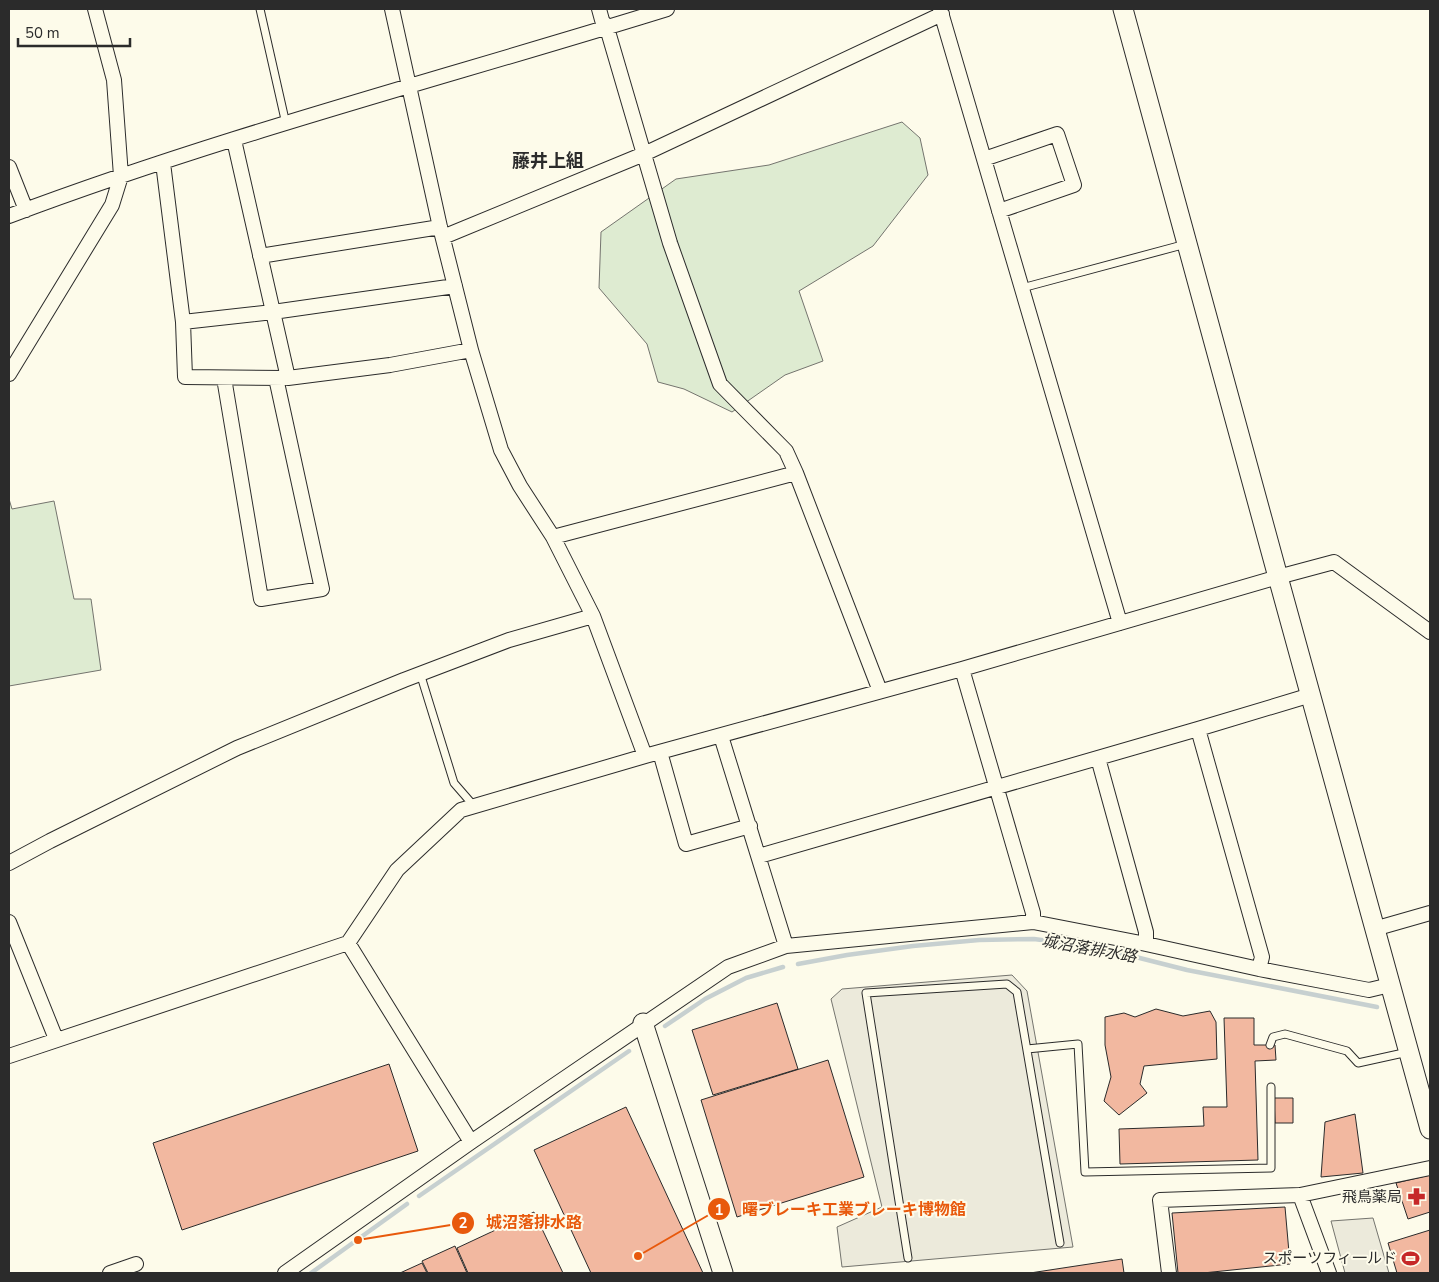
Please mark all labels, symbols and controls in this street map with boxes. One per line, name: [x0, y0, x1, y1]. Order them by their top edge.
scale bar: [18, 15, 130, 47]
text: 50 m: [25, 23, 60, 43]
district label: 藤井上組: [512, 149, 584, 173]
water label: 城沼落排水路: [1040, 930, 1140, 969]
place label: 飛鳥薬局: [1342, 1187, 1402, 1207]
pharmacy icon: 飛鳥薬局: [1406, 1187, 1426, 1207]
callout: 曙ブレーキ工業ブレーキ博物館: [707, 1194, 976, 1225]
text: 曙ブレーキ工業ブレーキ博物館: [742, 1199, 966, 1221]
text: 1: [714, 1200, 724, 1220]
callout: 城沼落排水路: [451, 1207, 592, 1238]
text: 城沼落排水路: [486, 1212, 582, 1234]
text: 2: [458, 1213, 468, 1233]
place label: スポーツフィ一ルド: [1263, 1248, 1397, 1268]
sports icon: スポーツフィ一ルド: [1401, 1248, 1421, 1268]

